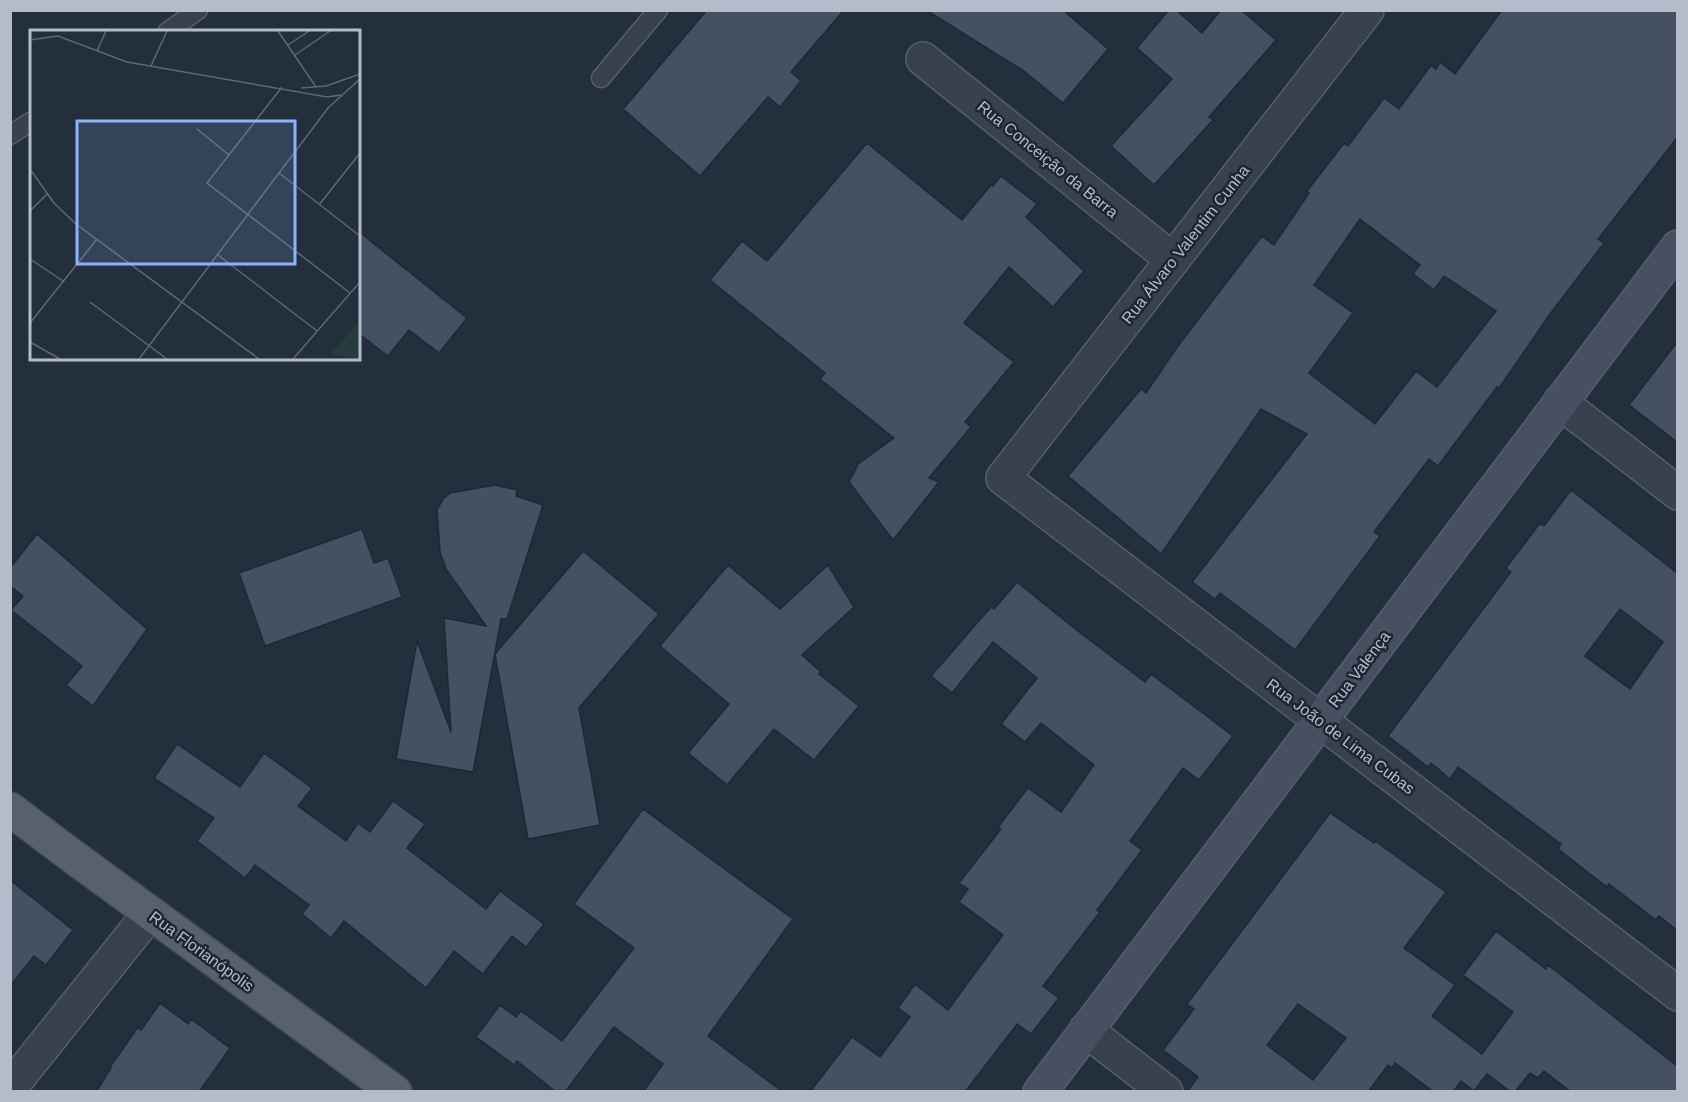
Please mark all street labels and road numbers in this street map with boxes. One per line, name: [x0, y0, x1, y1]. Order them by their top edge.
street label: Rua Conceição da Barra: [974, 98, 1121, 221]
street label: Rua Álvaro Valentim Cunha: [1117, 161, 1253, 327]
street label: Rua Valença: [1325, 628, 1393, 711]
street label: Rua João de Lima Cubas: [1263, 675, 1418, 798]
street label: Rua Florianópolis: [146, 908, 257, 995]

